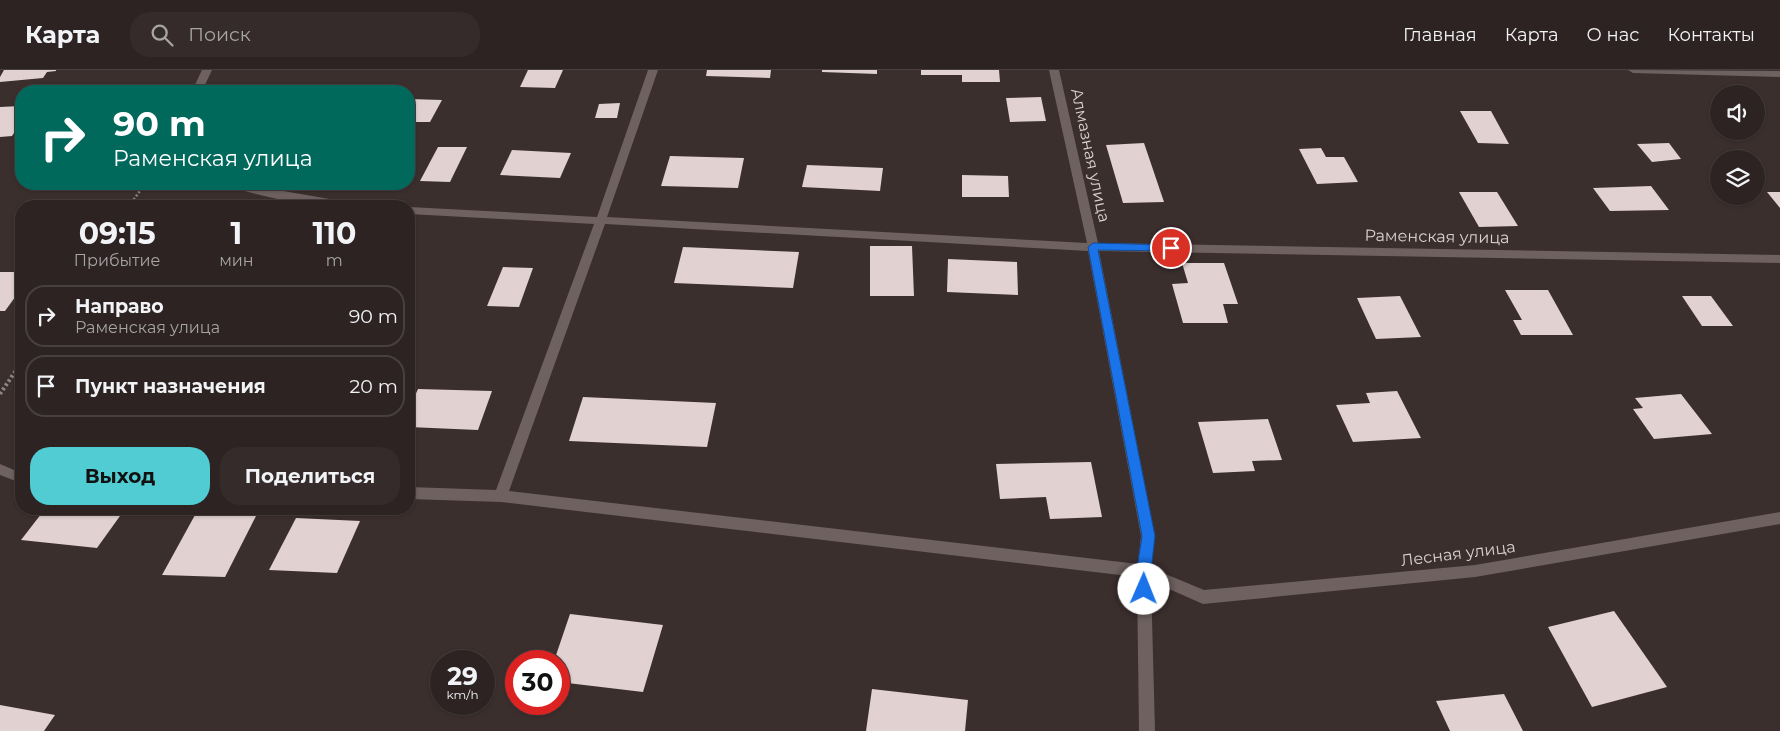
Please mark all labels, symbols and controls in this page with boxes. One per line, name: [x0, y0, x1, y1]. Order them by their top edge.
search box: [130, 12, 480, 57]
text: Карта: [25, 20, 100, 49]
icon: search: [148, 21, 176, 49]
text: Поиск: [188, 23, 251, 46]
text: Главная: [1403, 24, 1477, 46]
text: Карта: [1505, 24, 1559, 46]
text: О нас: [1587, 24, 1639, 46]
text: Контакты: [1667, 24, 1755, 46]
map controls: [1710, 85, 1765, 205]
button: sound: [1710, 85, 1765, 140]
street label: Алмазная улица: [1067, 86, 1114, 224]
text: 90 m: [113, 102, 206, 145]
icon: right: [30, 105, 95, 170]
text: Раменская улица: [113, 145, 312, 172]
button: layers: [1710, 150, 1765, 205]
text: 09:15: [79, 215, 156, 252]
text: 1: [231, 215, 242, 252]
text: 110: [312, 215, 356, 252]
street label: Раменская улица: [1364, 226, 1510, 247]
pin: [1150, 227, 1192, 269]
icon: arrive: [1157, 234, 1185, 262]
text: Прибытие: [74, 251, 160, 270]
text: мин: [219, 251, 254, 270]
text: m: [326, 251, 343, 270]
text: Направо: [75, 295, 164, 318]
icon: right: [32, 302, 60, 330]
text: 90 m: [349, 305, 398, 328]
text: Раменская улица: [75, 318, 220, 337]
icon: arrive: [32, 372, 60, 400]
text: Пункт назначения: [75, 375, 266, 398]
text: 20 m: [350, 375, 398, 398]
button: Выход: [30, 447, 210, 505]
button: Поделиться: [220, 447, 400, 505]
street label: Лесная улица: [1400, 537, 1517, 570]
position arrow: [1117, 562, 1169, 614]
speed limit sign: 30: [505, 650, 570, 715]
text: 29: [447, 661, 478, 691]
text: km/h: [446, 687, 479, 702]

